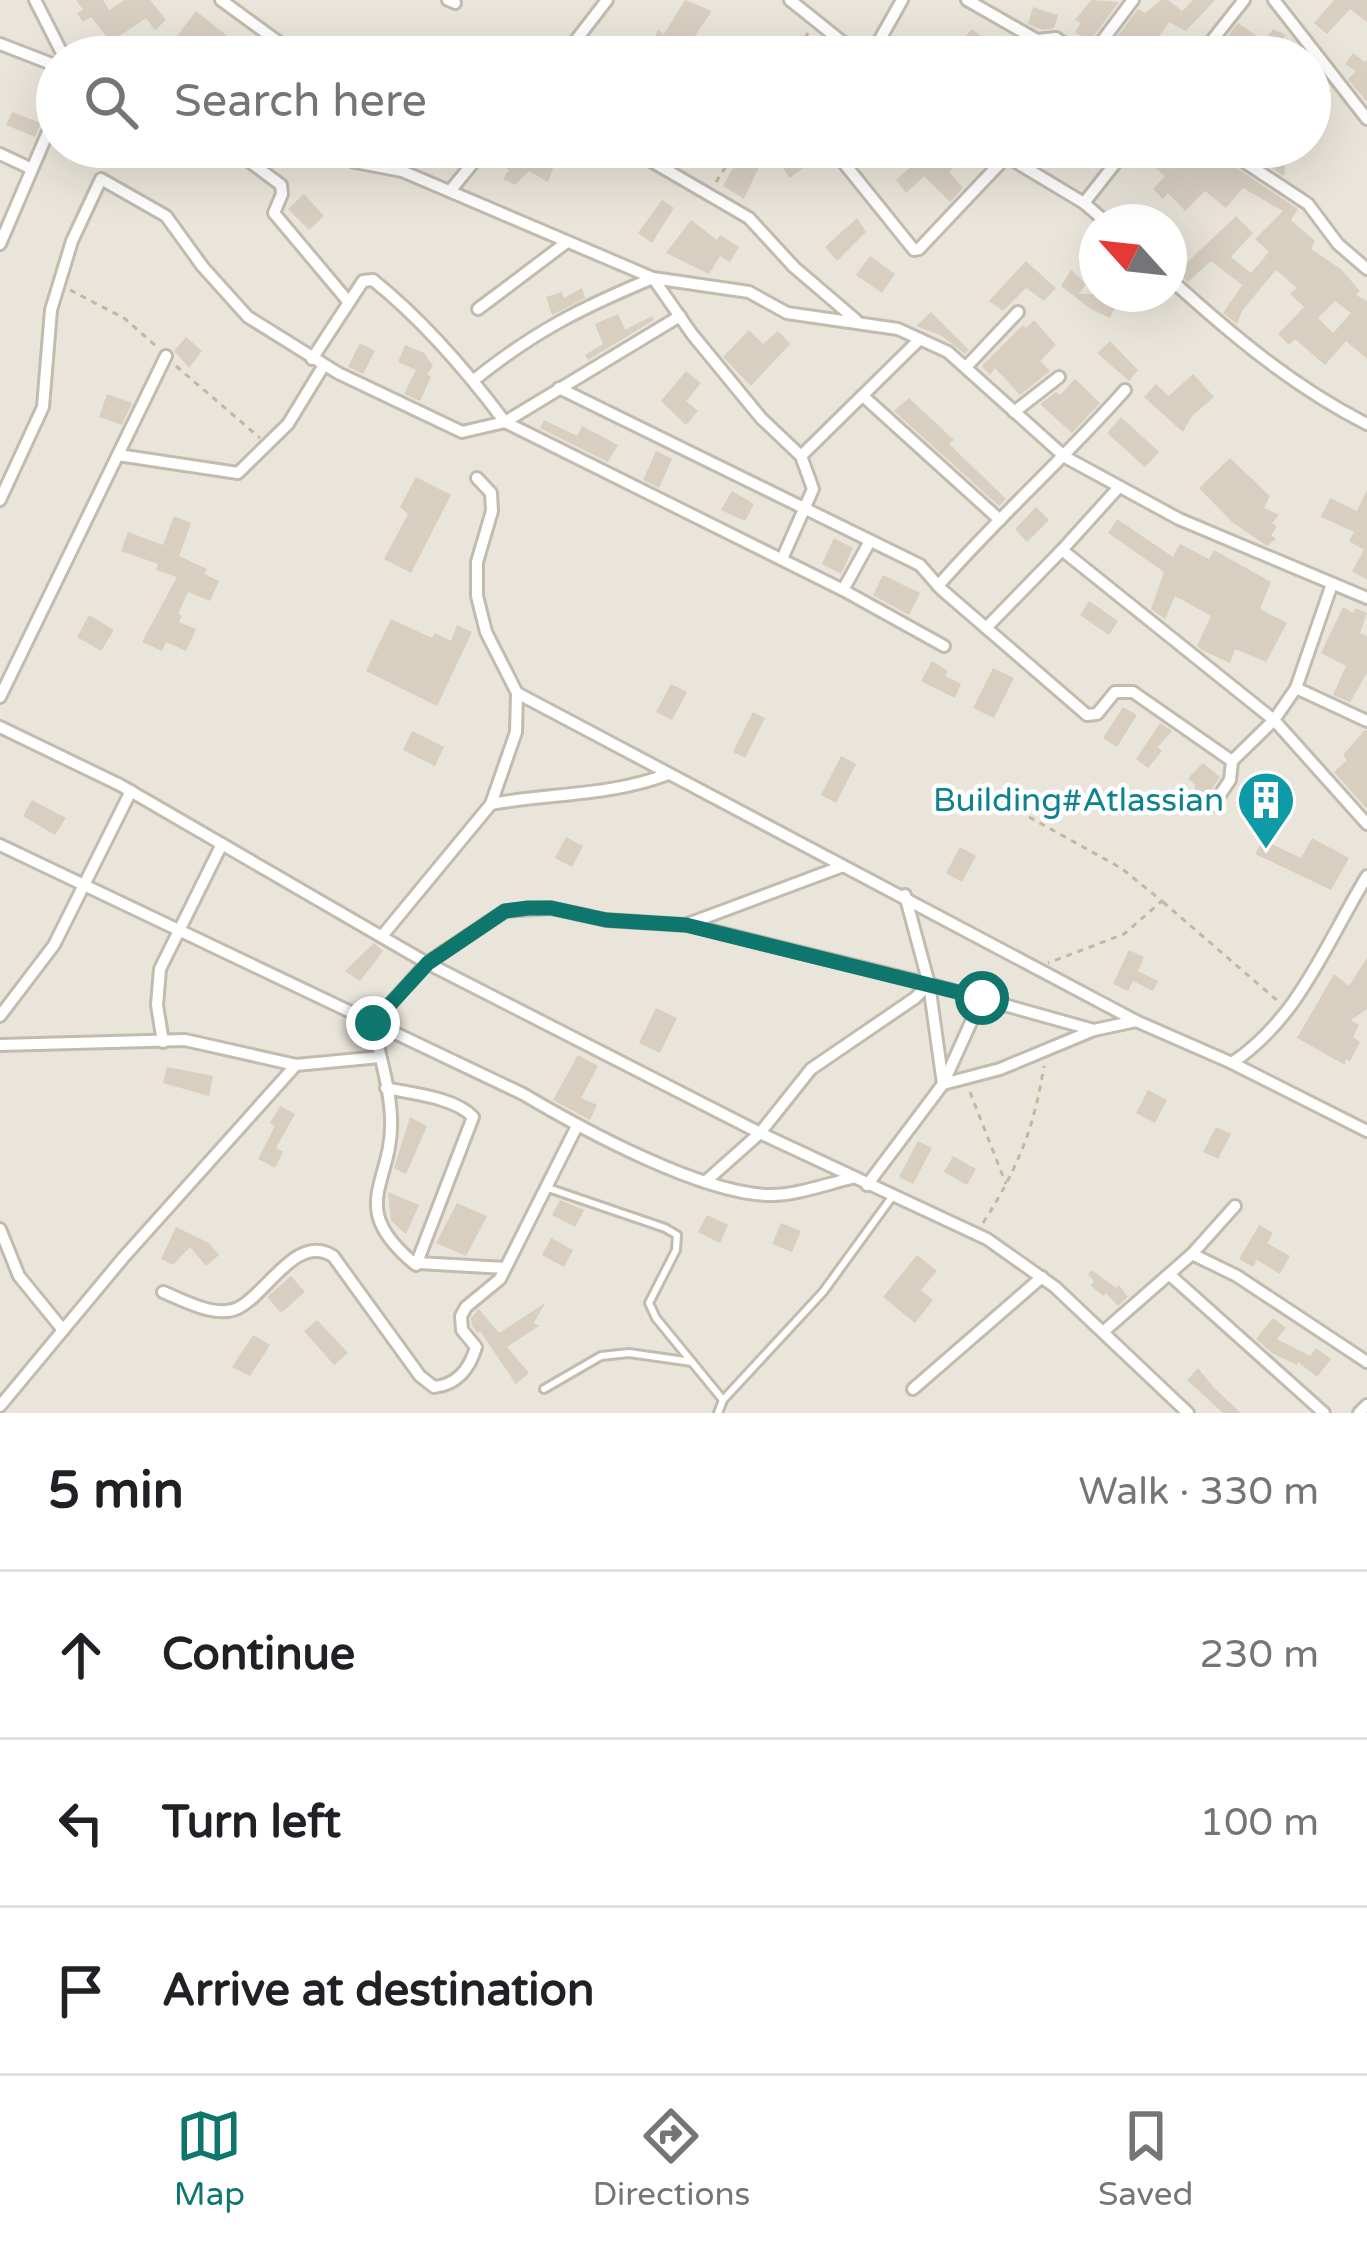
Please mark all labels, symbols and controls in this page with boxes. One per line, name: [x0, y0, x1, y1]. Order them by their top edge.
search box: [36, 36, 1331, 168]
icon: search: [78, 69, 144, 135]
text: Search here: [174, 75, 427, 129]
north arrow: [1079, 204, 1187, 312]
building icon: Building#Atlassian: [1235, 769, 1297, 851]
place label: Building#Atlassian: [933, 781, 1224, 820]
route start: [955, 971, 1009, 1025]
route end: [346, 996, 400, 1050]
text: 5 min: [48, 1460, 184, 1522]
text: Walk · 330 m: [1078, 1468, 1319, 1515]
icon: ahead: [48, 1622, 114, 1688]
text: Continue: [162, 1628, 355, 1682]
text: 230 m: [1200, 1631, 1319, 1678]
icon: left: [48, 1790, 114, 1856]
text: Turn left: [162, 1796, 341, 1850]
text: 100 m: [1200, 1799, 1319, 1846]
icon: arrive: [48, 1958, 114, 2024]
text: Arrive at destination: [162, 1964, 594, 2018]
tab: Map: [174, 2103, 245, 2214]
tab: Directions: [593, 2103, 750, 2214]
tab: Saved: [1098, 2103, 1193, 2214]

